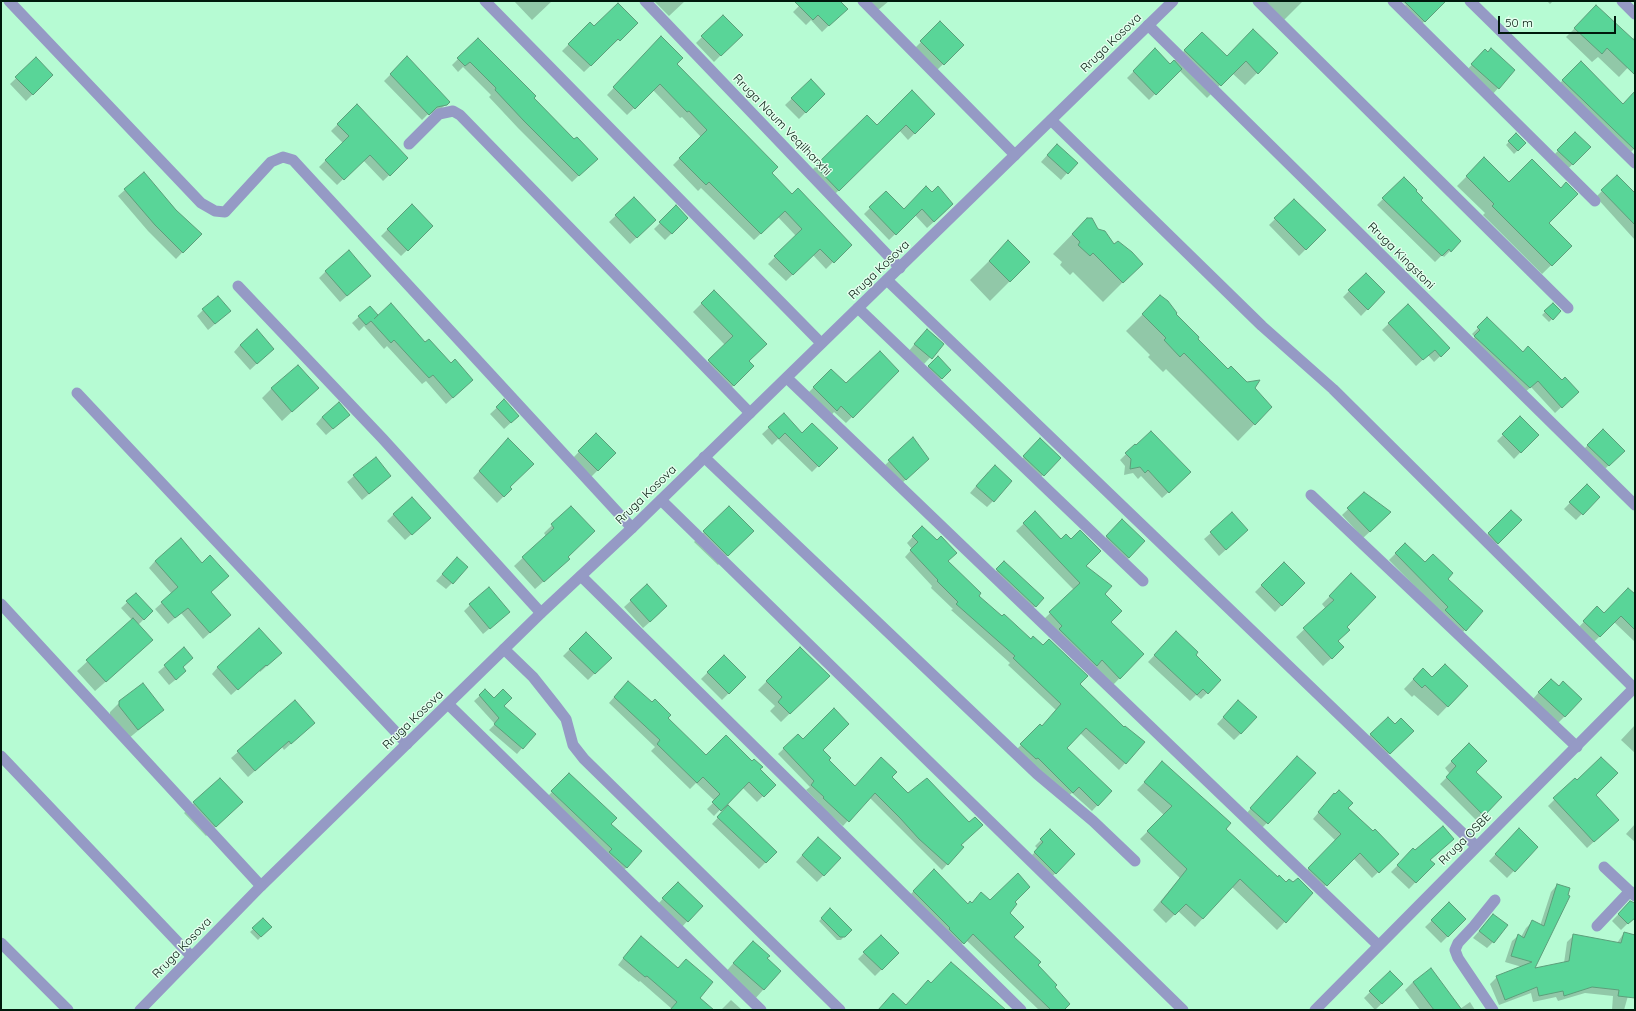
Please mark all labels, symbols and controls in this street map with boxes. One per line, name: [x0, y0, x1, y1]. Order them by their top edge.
scale bar: [1500, 8, 1618, 34]
street label: Rruga Kosova: [1078, 10, 1144, 76]
text: 50 m: [1505, 15, 1533, 30]
street label: Rruga Naum Veqilharxhi: [730, 71, 834, 179]
street label: Rruga Kingstoni: [1365, 220, 1437, 292]
street label: Rruga Kosova: [846, 237, 912, 303]
street label: Rruga Kosova: [613, 462, 679, 528]
street label: Rruga Kosova: [380, 687, 446, 753]
street label: Rruga OSBE: [1436, 810, 1494, 868]
street label: Rruga Kosova: [149, 915, 215, 981]

